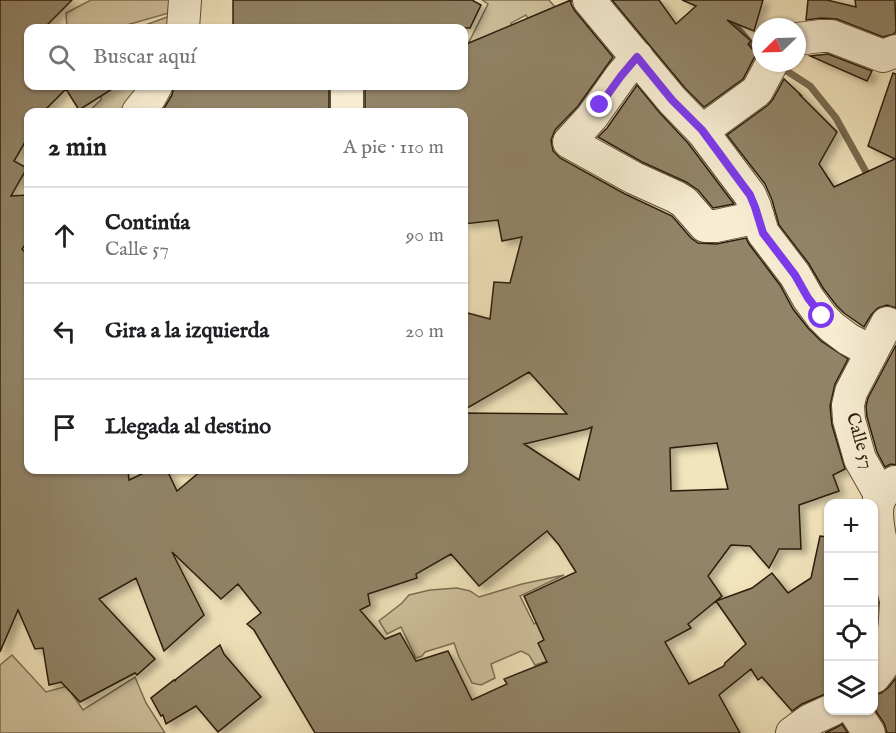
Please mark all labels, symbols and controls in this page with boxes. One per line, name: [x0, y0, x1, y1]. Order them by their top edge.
north arrow: [752, 18, 806, 72]
search box: [24, 24, 468, 90]
icon: search: [45, 41, 78, 74]
text: Buscar aquí: [93, 43, 196, 71]
route end: [586, 91, 612, 117]
text: 2 min: [48, 131, 107, 164]
text: A pie · 110 m: [343, 135, 444, 160]
text: Continúa: [105, 209, 190, 237]
icon: ahead: [48, 219, 81, 252]
text: 90 m: [406, 223, 444, 248]
text: Calle 57: [105, 237, 169, 262]
route start: [808, 302, 834, 328]
icon: left: [48, 315, 81, 348]
text: Gira a la izquierda: [105, 317, 269, 345]
text: 20 m: [405, 319, 444, 344]
street label: Calle 57: [840, 410, 878, 472]
icon: arrive: [48, 411, 81, 444]
text: Llegada al destino: [105, 413, 271, 441]
map controls: [824, 499, 878, 715]
button: +: [824, 499, 878, 553]
button: −: [824, 553, 878, 607]
button: locate: [824, 607, 878, 661]
button: layers: [824, 661, 878, 715]

